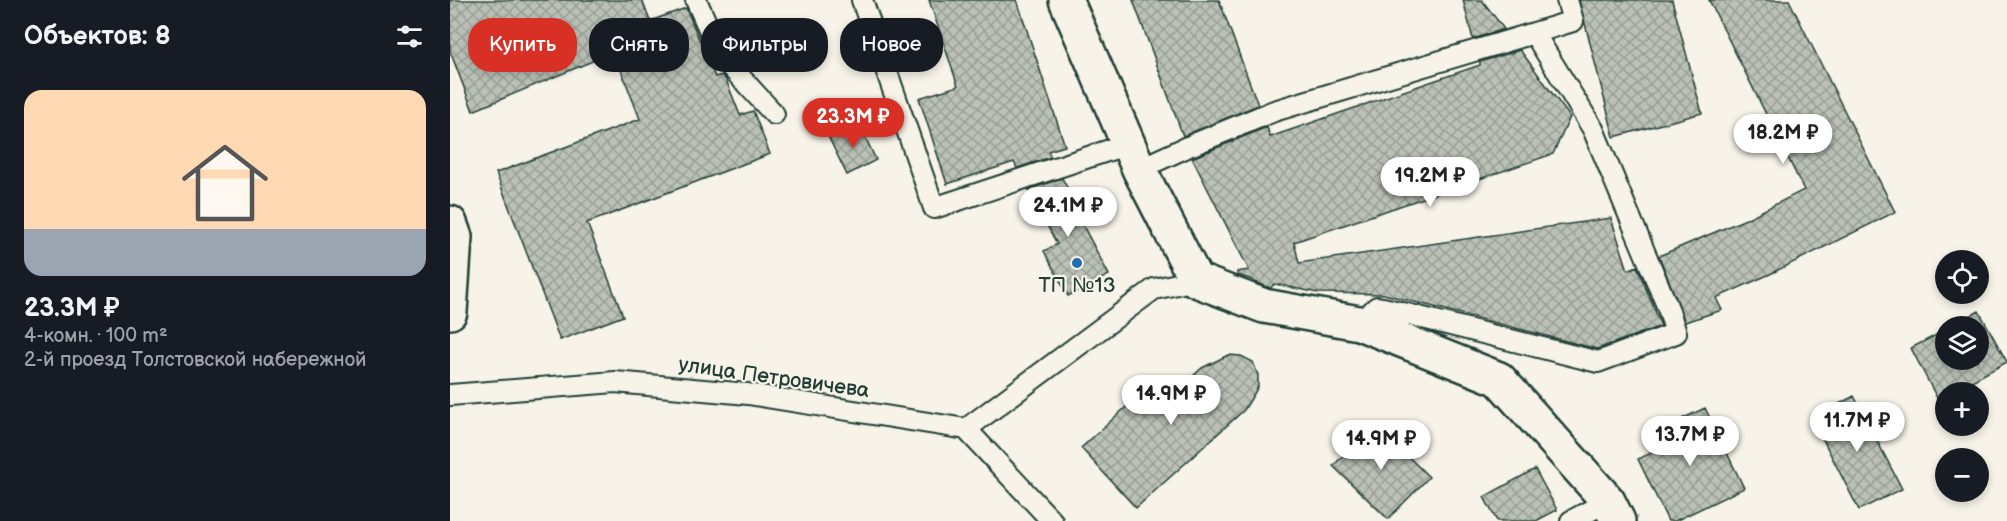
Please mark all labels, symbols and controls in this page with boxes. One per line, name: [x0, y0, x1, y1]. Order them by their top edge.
chip: Купить: [468, 18, 577, 72]
chip: Снять: [589, 18, 689, 72]
chip: Фильтры: [701, 18, 828, 72]
chip: Новое: [840, 18, 943, 72]
icon: filters: [393, 20, 426, 53]
text: Объектов: 8: [24, 21, 171, 52]
pin: 23.3M ₽: [798, 98, 908, 149]
text: 23.3M ₽: [816, 105, 890, 129]
pin: 18.2M ₽: [1728, 114, 1838, 165]
text: 18.2M ₽: [1747, 121, 1819, 145]
icon: home: [171, 129, 279, 237]
pin: 19.2M ₽: [1375, 157, 1485, 208]
text: 19.2M ₽: [1395, 164, 1465, 188]
pin: 24.1M ₽: [1013, 187, 1123, 238]
text: 24.1M ₽: [1033, 194, 1103, 218]
map controls: [1935, 250, 1989, 502]
button: locate: [1935, 250, 1989, 304]
marker: ТП №13: [1070, 256, 1084, 270]
place label: ТП №13: [1038, 273, 1116, 298]
text: 23.3M ₽: [24, 293, 120, 324]
button: layers: [1935, 316, 1989, 370]
text: 4-комн. · 100 m²: [24, 324, 168, 348]
text: 2-й проезд Толстовской набережной: [24, 348, 367, 372]
street label: улица Петровичева: [677, 352, 872, 403]
pin: 14.9M ₽: [1116, 375, 1226, 426]
text: 14.9M ₽: [1136, 382, 1206, 406]
button: +: [1935, 382, 1989, 436]
pin: 11.7M ₽: [1802, 402, 1912, 453]
text: 11.7M ₽: [1824, 409, 1890, 433]
pin: 13.7M ₽: [1635, 416, 1745, 467]
pin: 14.9M ₽: [1326, 420, 1436, 471]
text: 13.7M ₽: [1655, 423, 1725, 447]
text: 14.9M ₽: [1346, 427, 1416, 451]
button: −: [1935, 448, 1989, 502]

